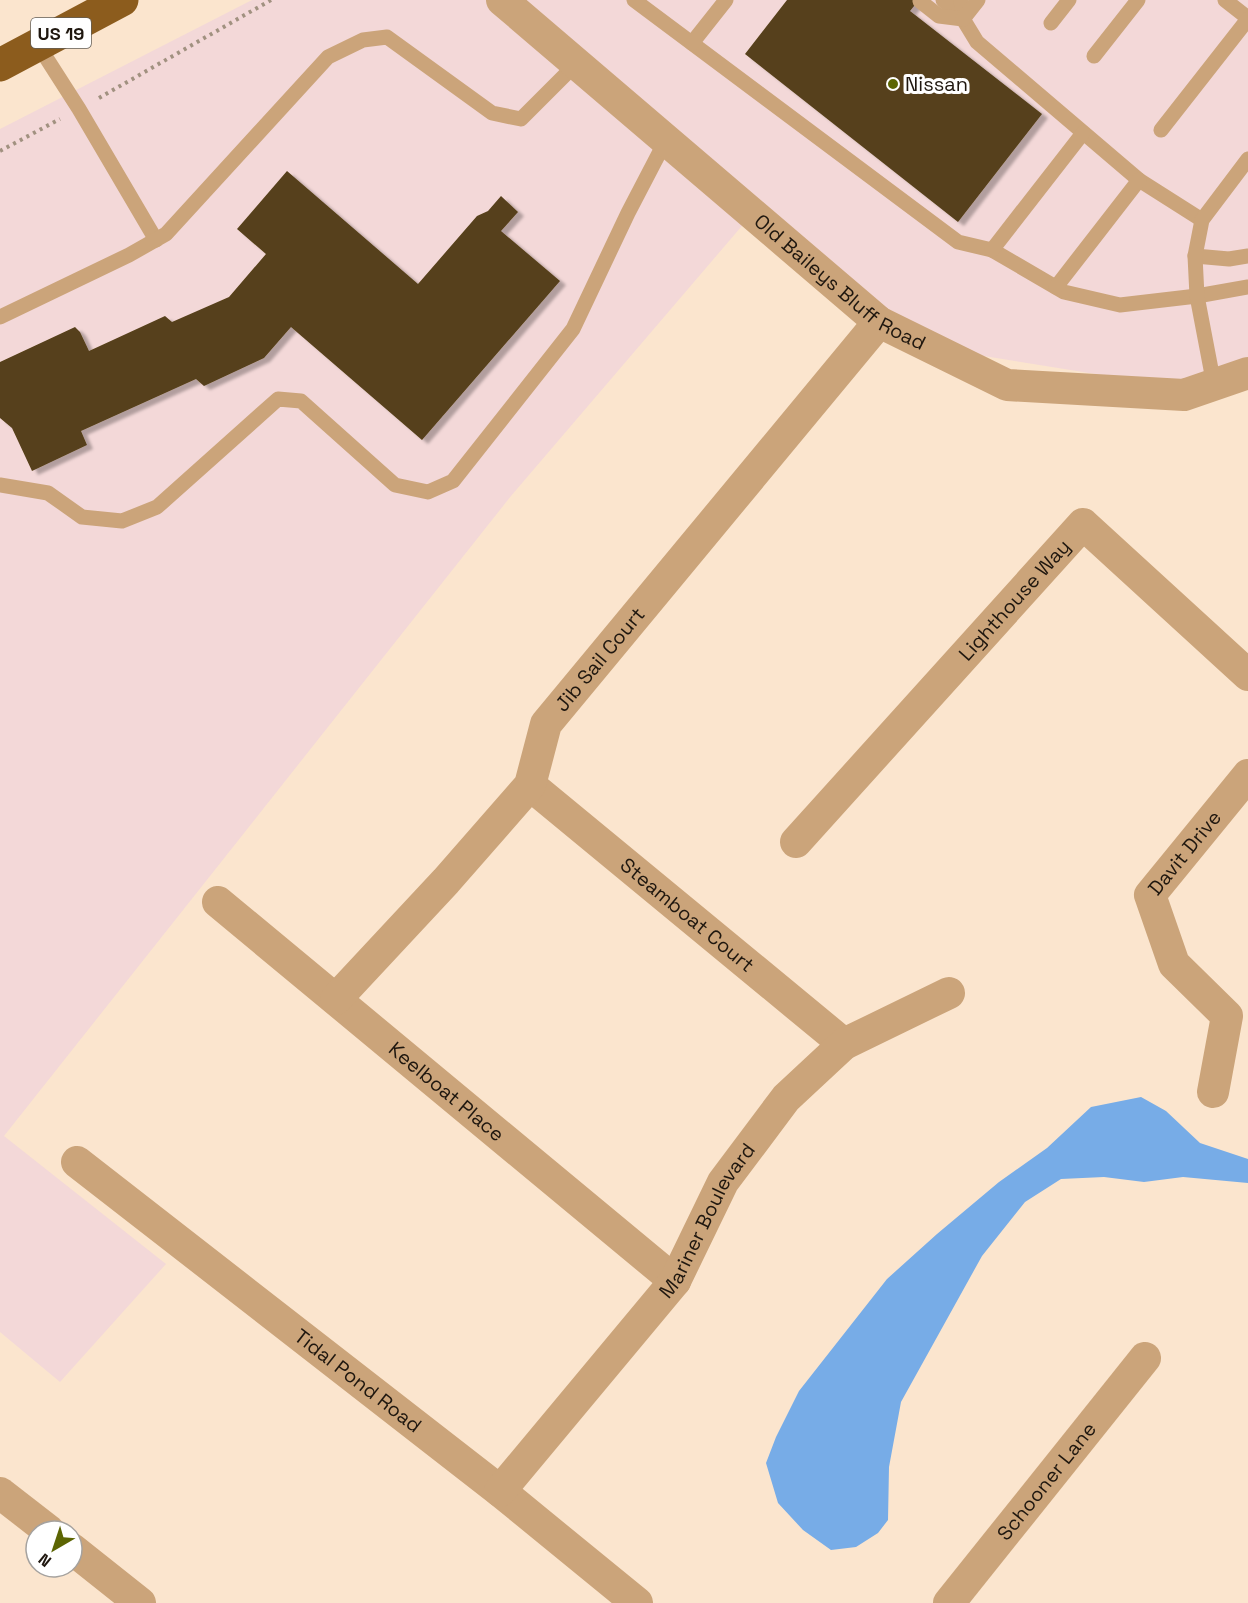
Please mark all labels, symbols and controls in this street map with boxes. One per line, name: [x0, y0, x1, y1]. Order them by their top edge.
road number: US 19: [31, 18, 91, 48]
place label: Nissan: [905, 71, 968, 97]
marker: Nissan: [886, 77, 900, 91]
street label: Old Baileys Bluff Road: [749, 208, 930, 356]
street label: Lighthouse Way: [953, 534, 1076, 666]
street label: Jib Sail Court: [549, 602, 650, 717]
street label: Davit Drive: [1142, 805, 1227, 901]
street label: Steamboat Court: [615, 852, 760, 978]
street label: Keelboat Place: [383, 1036, 510, 1147]
street label: Mariner Boulevard: [653, 1138, 761, 1304]
street label: Tidal Pond Road: [289, 1323, 427, 1438]
street label: Schooner Lane: [991, 1417, 1102, 1546]
north arrow: [24, 1519, 84, 1579]
text: N: [34, 1549, 56, 1572]

